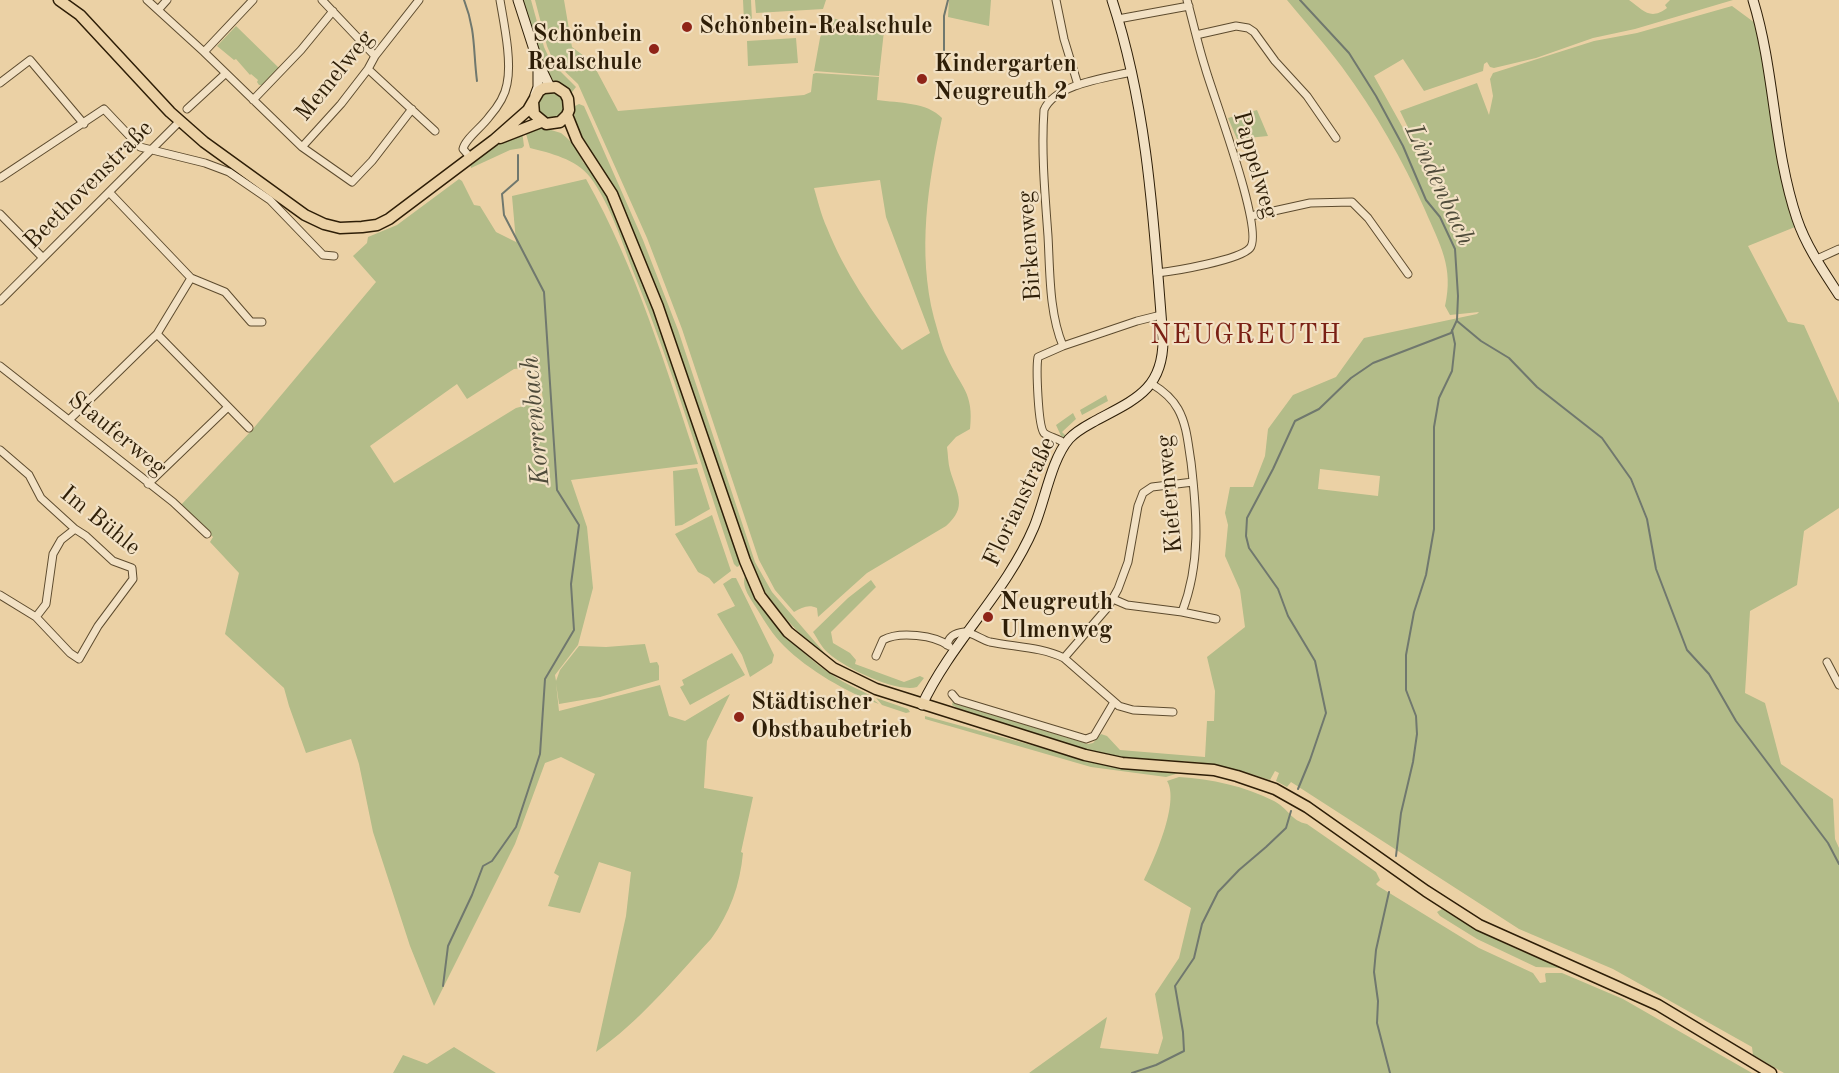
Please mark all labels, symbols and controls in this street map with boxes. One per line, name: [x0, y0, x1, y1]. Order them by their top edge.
place label: Schönbein-Realschule: [699, 13, 933, 41]
marker: Schönbein-Realschule: [680, 20, 694, 34]
place label: Schönbein Realschule: [527, 21, 642, 77]
street label: Memelweg: [289, 25, 381, 127]
marker: Schönbein Realschule: [647, 42, 661, 56]
place label: Kindergarten Neugreuth 2: [934, 51, 1077, 107]
marker: Kindergarten Neugreuth 2: [915, 72, 929, 86]
street label: Pappelweg: [1226, 108, 1284, 222]
street label: Beethovenstraße: [18, 114, 160, 256]
water label: Lindenbach: [1397, 119, 1481, 251]
street label: Birkenweg: [1012, 190, 1048, 302]
district label: NEUGREUTH: [1150, 320, 1342, 352]
water label: Korrenbach: [515, 355, 557, 487]
street label: Stauferweg: [62, 386, 172, 482]
street label: Florianstraße: [977, 433, 1063, 571]
street label: Kiefernweg: [1150, 434, 1190, 554]
street label: Im Bühle: [54, 480, 146, 562]
place label: Neugreuth Ulmenweg: [1000, 589, 1113, 645]
marker: Neugreuth Ulmenweg: [981, 610, 995, 624]
place label: Städtischer Obstbaubetrieb: [751, 689, 912, 745]
marker: Städtischer Obstbaubetrieb: [732, 710, 746, 724]

